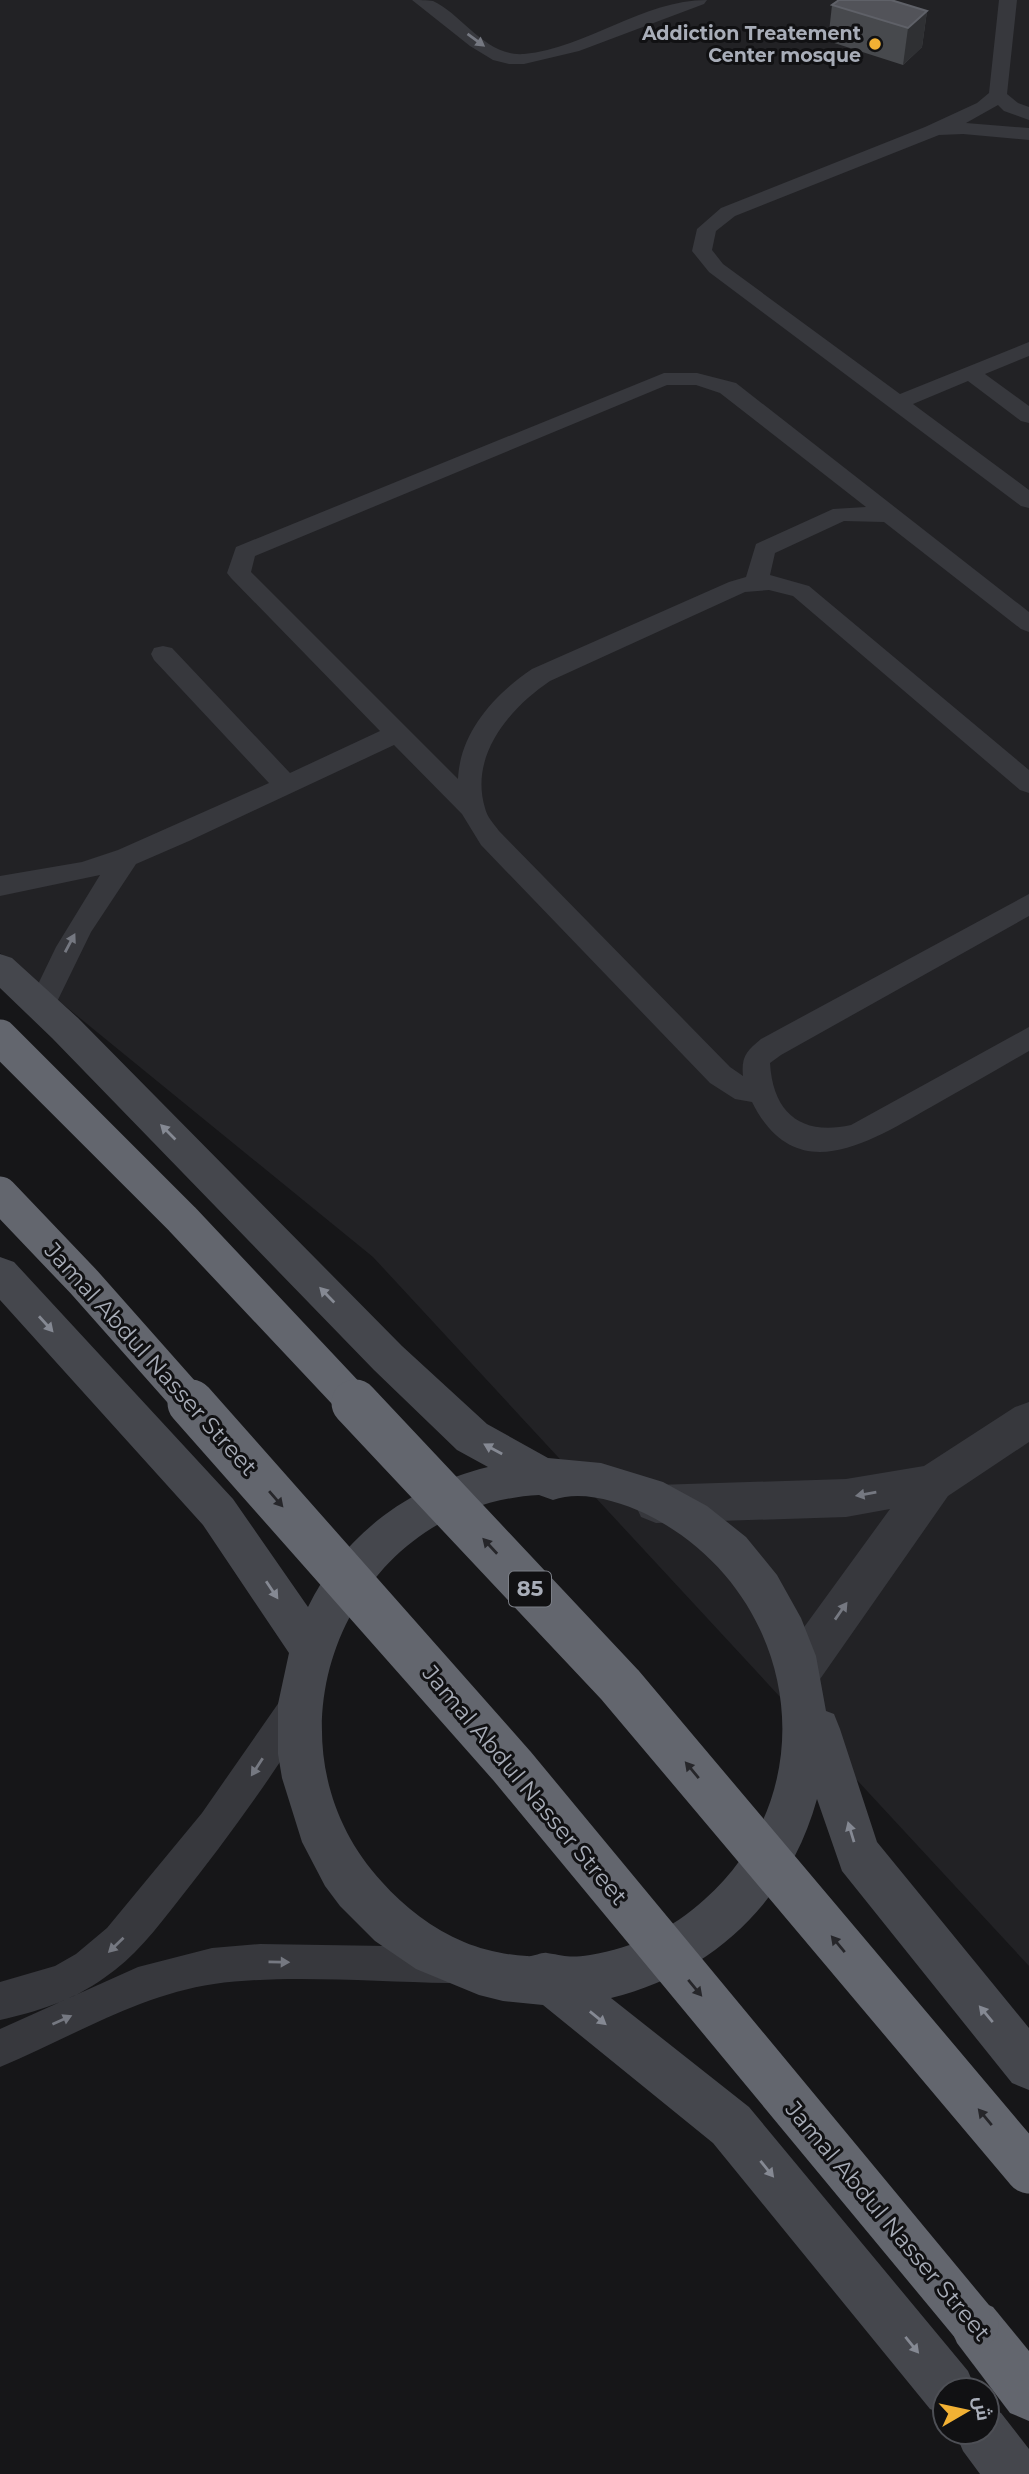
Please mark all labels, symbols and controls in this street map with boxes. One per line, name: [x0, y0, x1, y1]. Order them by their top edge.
place label: Addiction Treatement Center mosque: [641, 22, 861, 67]
one-way arrow: [467, 33, 485, 47]
marker: Addiction Treatement Center mosque: [867, 36, 883, 52]
one-way arrow: [64, 933, 76, 953]
one-way arrow: [161, 1124, 177, 1141]
street label: Jamal Abdul Nasser Street: [38, 1236, 263, 1481]
one-way arrow: [319, 1287, 335, 1304]
one-way arrow: [38, 1315, 54, 1333]
one-way arrow: [484, 1443, 503, 1455]
one-way arrow: [855, 1489, 877, 1500]
one-way arrow: [268, 1490, 284, 1508]
one-way arrow: [482, 1538, 498, 1555]
road number: 85: [509, 1572, 551, 1606]
one-way arrow: [265, 1581, 279, 1599]
one-way arrow: [834, 1602, 848, 1620]
street label: Jamal Abdul Nasser Street: [416, 1659, 633, 1910]
one-way arrow: [250, 1758, 264, 1776]
one-way arrow: [684, 1761, 699, 1779]
one-way arrow: [845, 1822, 855, 1843]
one-way arrow: [831, 1935, 846, 1952]
one-way arrow: [107, 1936, 124, 1953]
one-way arrow: [269, 1957, 291, 1968]
one-way arrow: [687, 1979, 702, 1996]
one-way arrow: [978, 2005, 993, 2023]
one-way arrow: [589, 2011, 607, 2026]
one-way arrow: [52, 2014, 72, 2026]
street label: Jamal Abdul Nasser Street: [779, 2095, 996, 2346]
one-way arrow: [978, 2109, 993, 2126]
one-way arrow: [760, 2159, 775, 2177]
one-way arrow: [904, 2335, 919, 2353]
north arrow: [931, 2376, 1001, 2446]
text: ش: [969, 2395, 996, 2422]

